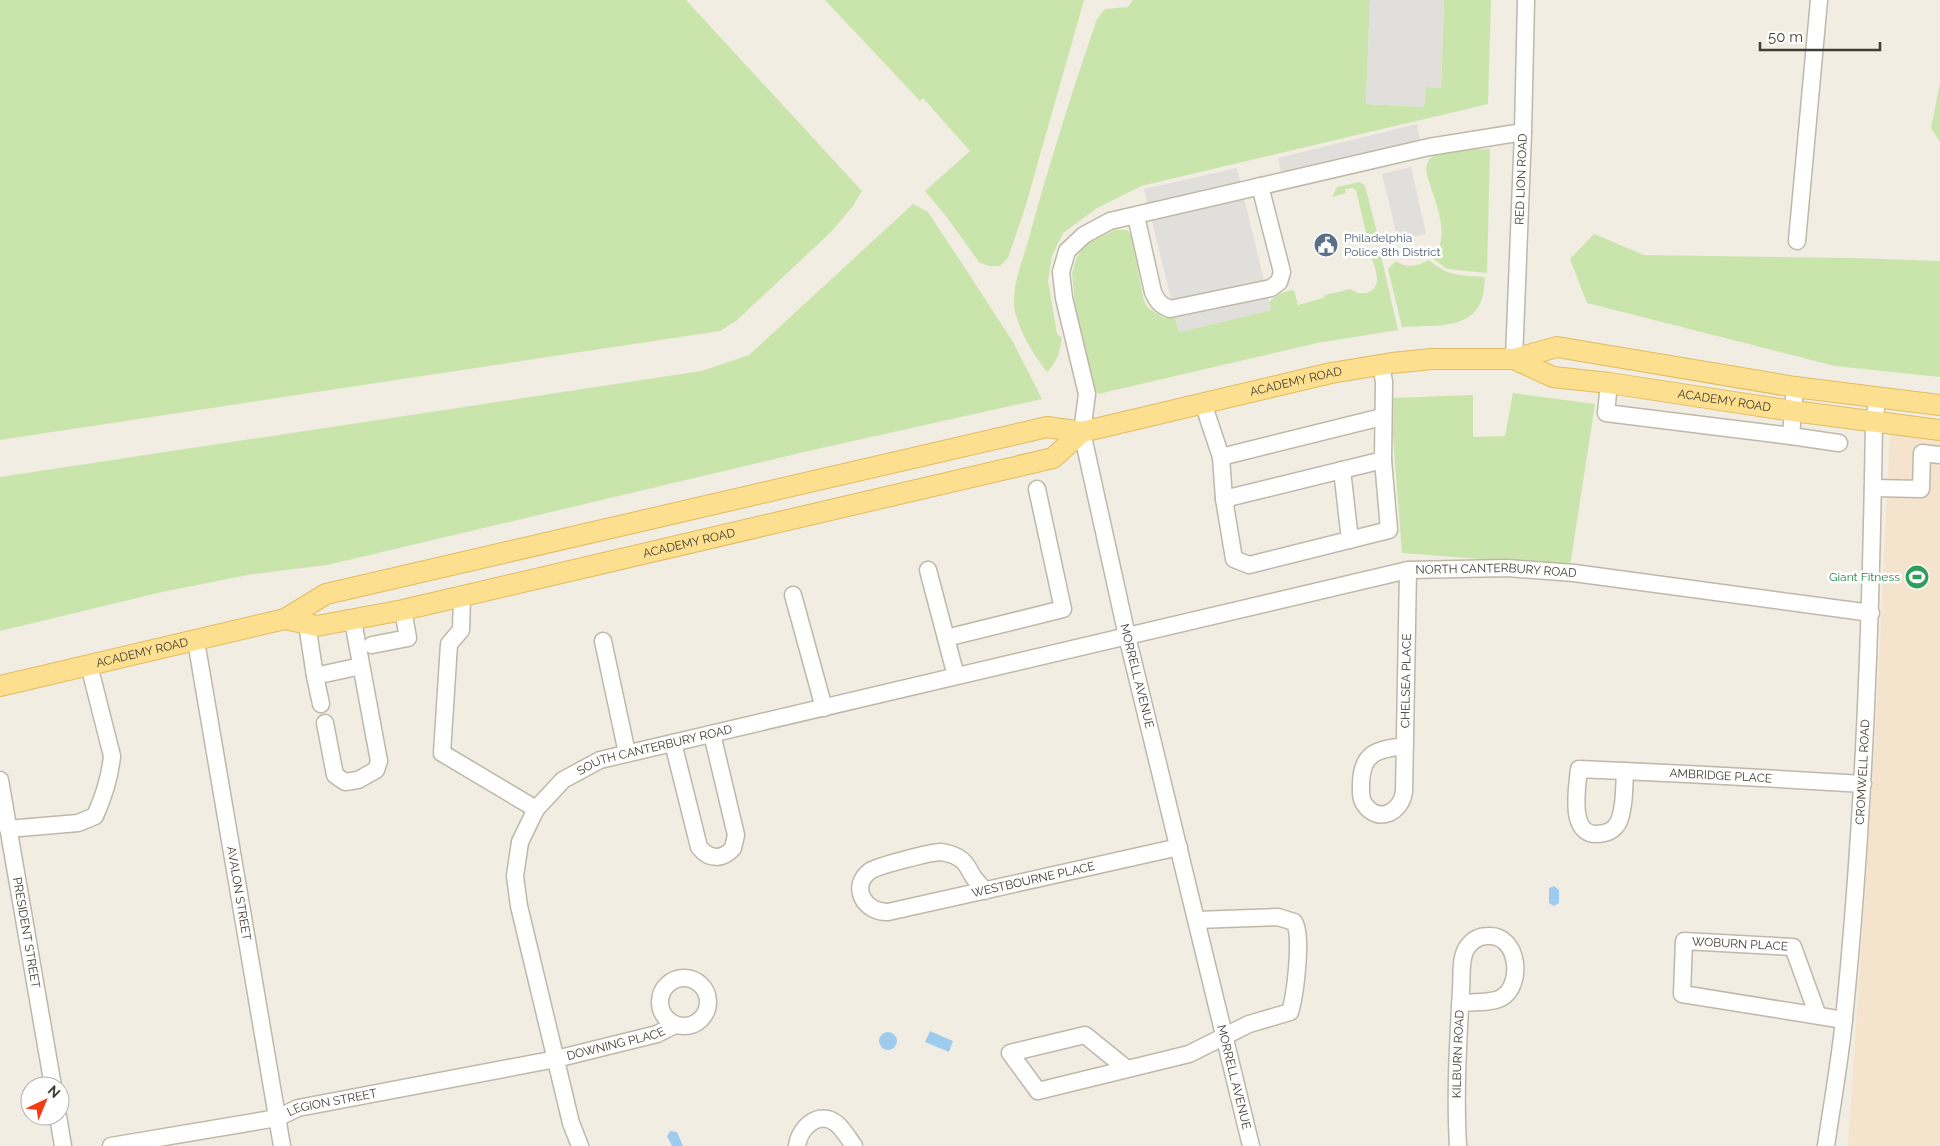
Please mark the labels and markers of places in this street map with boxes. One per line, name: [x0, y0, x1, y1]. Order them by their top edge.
place label: Philadelphia Police 8th District: [1344, 231, 1441, 259]
public building icon: Philadelphia Police 8th District: [1313, 232, 1339, 258]
sports icon: Giant Fitness: [1904, 564, 1930, 590]
place label: Giant Fitness: [1829, 570, 1900, 584]

